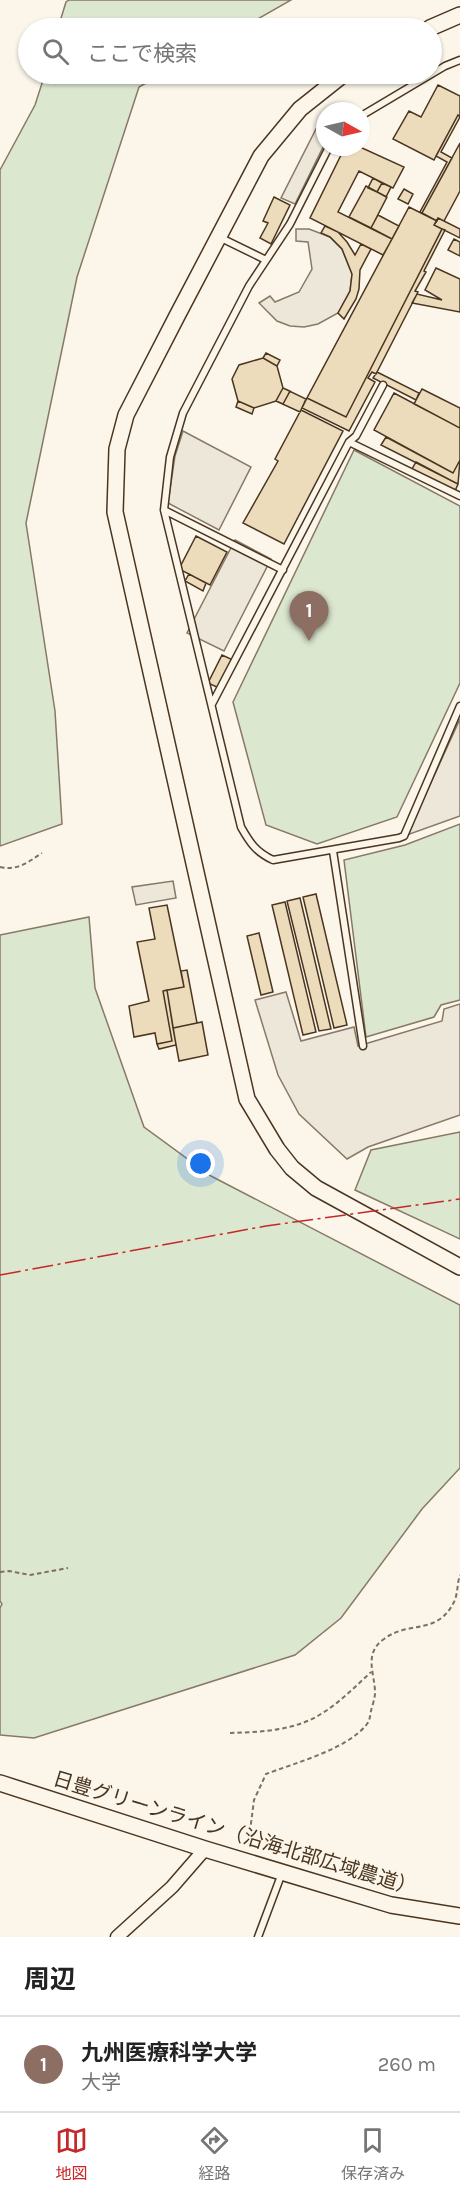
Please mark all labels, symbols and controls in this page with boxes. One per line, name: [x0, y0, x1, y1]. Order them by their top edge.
search box: [18, 18, 442, 84]
icon: search: [39, 35, 72, 68]
text: ここで検索: [87, 41, 197, 67]
north arrow: [316, 102, 370, 156]
pin: 1: [290, 592, 328, 641]
your location: [186, 1149, 215, 1178]
street label: 日豊グリーンライン（沿海北部広域農道）: [50, 1767, 419, 1900]
text: 周辺: [24, 1964, 76, 1995]
text: 九州医療科学大学: [81, 2040, 257, 2066]
text: 1: [40, 2053, 47, 2076]
text: 260 m: [378, 2053, 436, 2076]
text: 大学: [81, 2071, 121, 2094]
tab: 地図: [55, 2124, 88, 2184]
tab: 経路: [198, 2124, 231, 2184]
tab: 保存済み: [341, 2124, 405, 2184]

